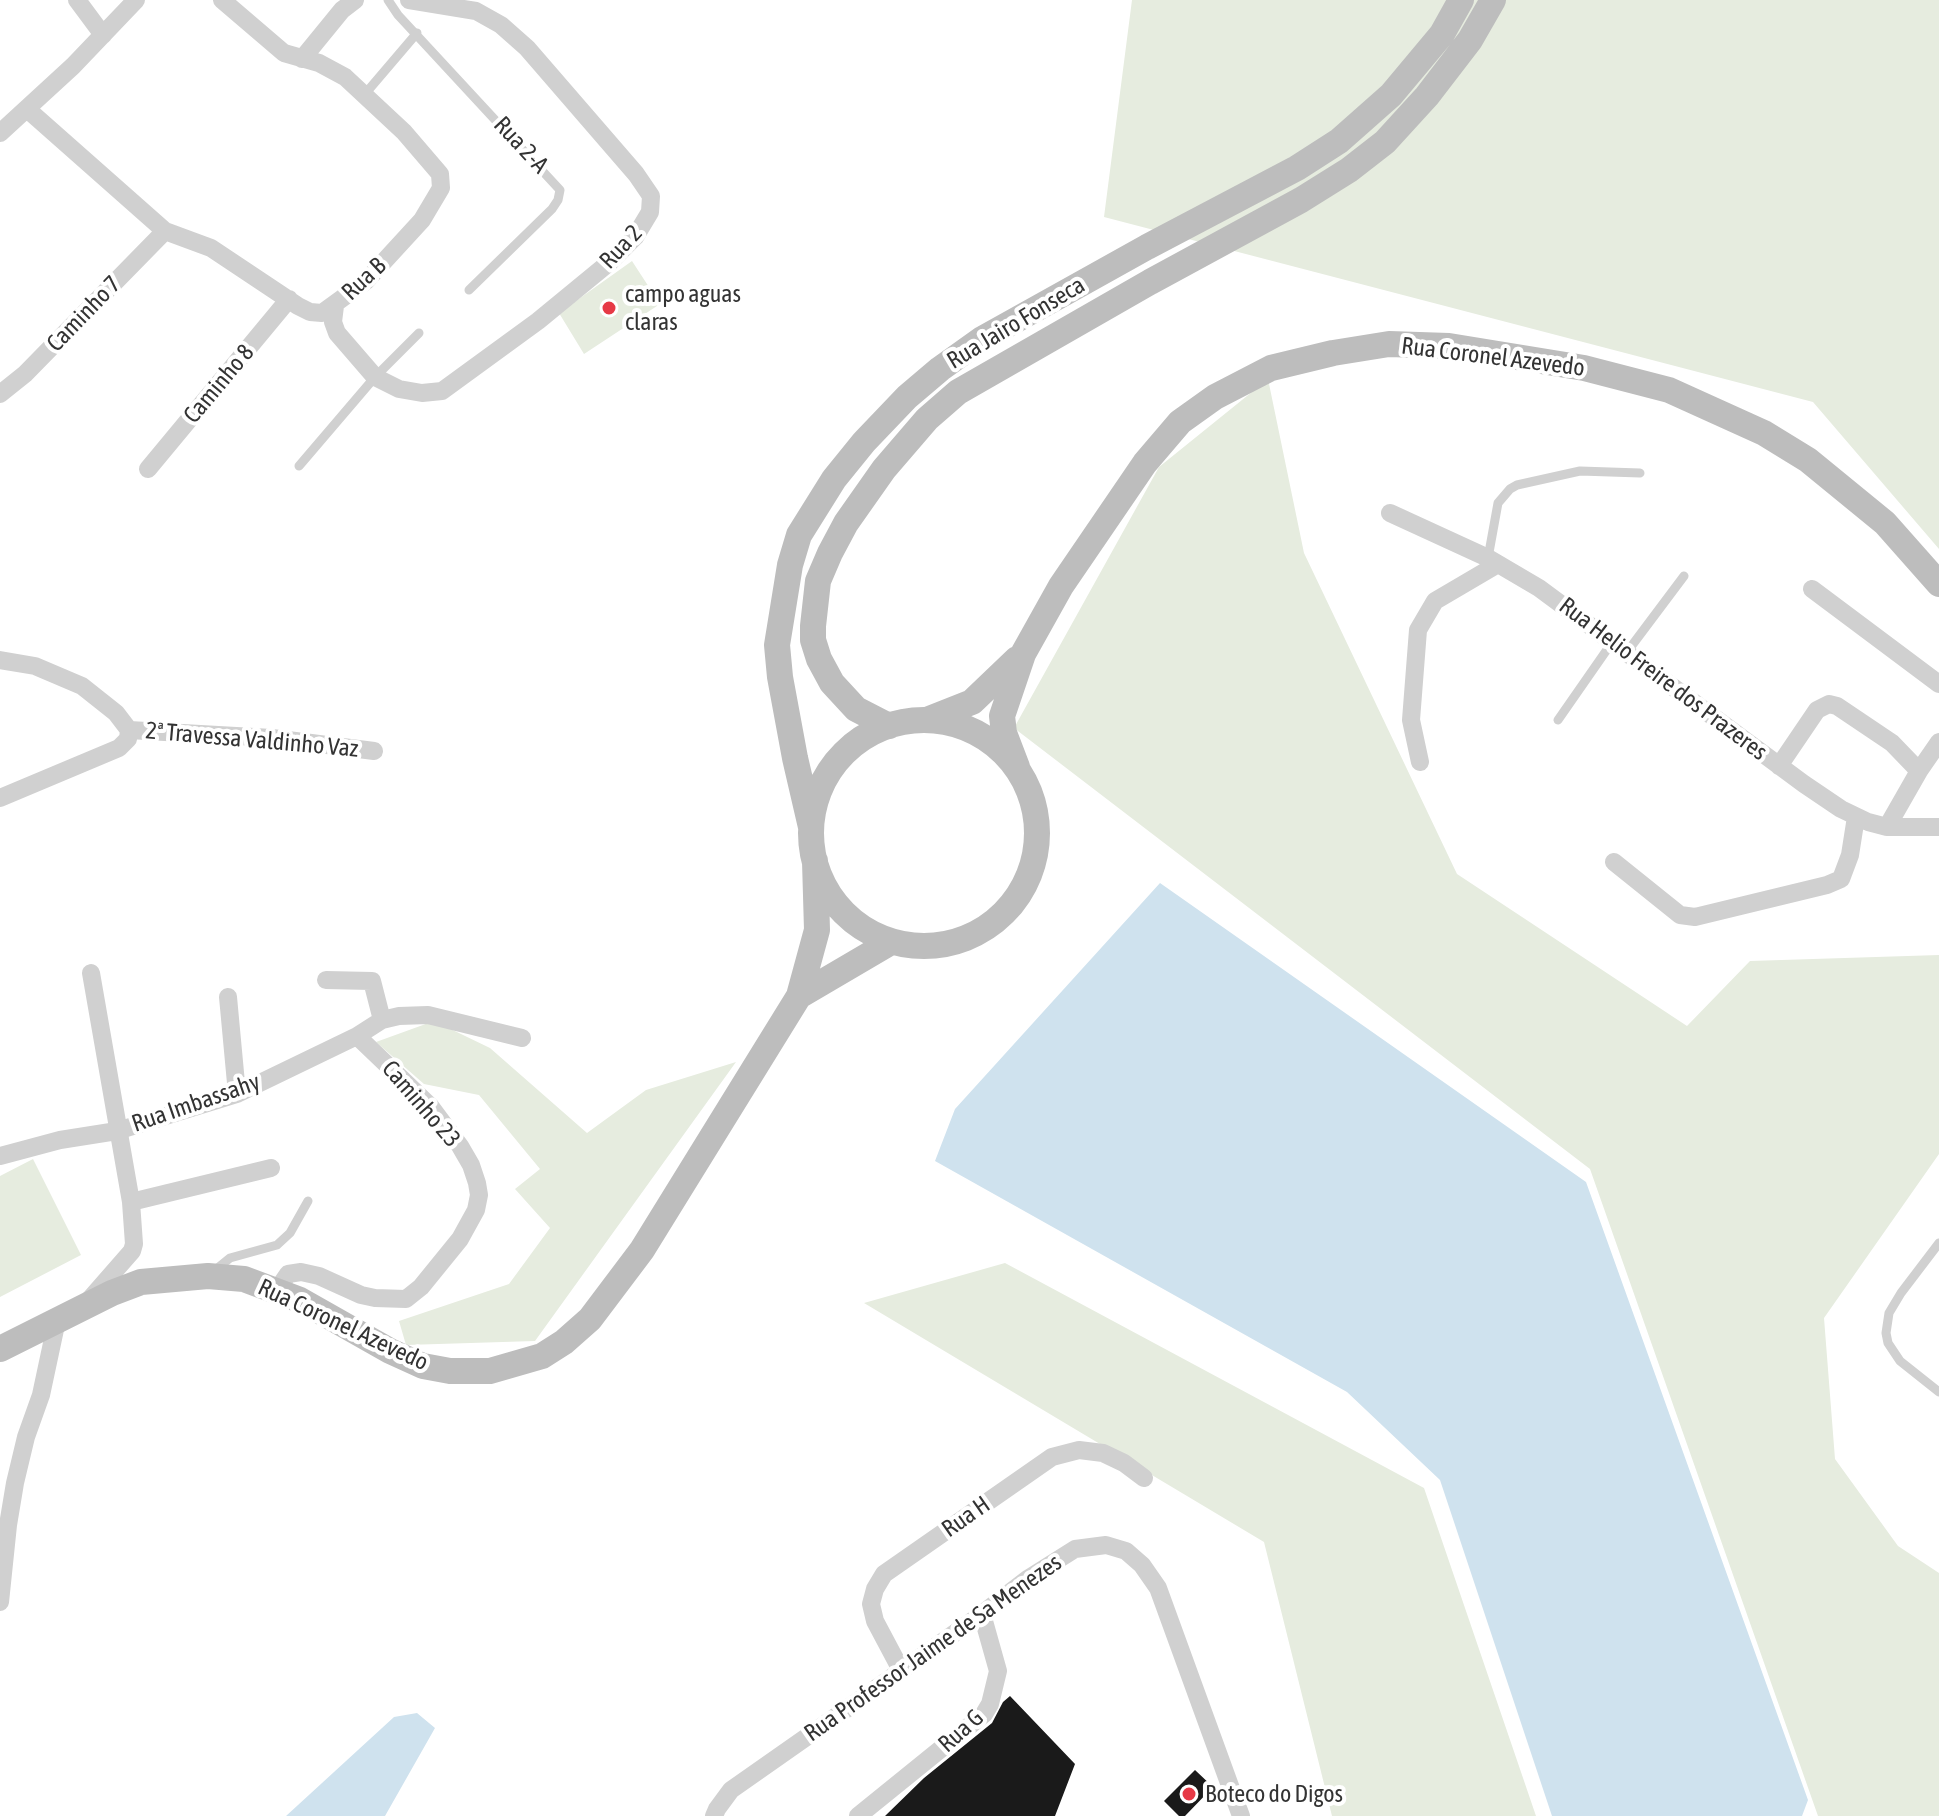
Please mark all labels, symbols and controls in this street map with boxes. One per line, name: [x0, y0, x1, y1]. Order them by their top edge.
street label: Rua 2-A: [488, 111, 554, 179]
street label: Rua 2: [594, 219, 648, 275]
street label: Rua B: [336, 252, 392, 306]
street label: Caminho 7: [41, 270, 127, 358]
street label: Rua Jairo Fonseca: [942, 271, 1090, 375]
place label: campo aguas claras: [625, 280, 741, 336]
marker: campo aguas claras: [600, 299, 618, 317]
street label: Rua Coronel Azevedo: [1400, 331, 1586, 383]
street label: Caminho 8: [178, 339, 260, 429]
street label: Rua Helio Freire dos Prazeres: [1553, 591, 1773, 767]
street label: 2ª Travessa Valdinho Vaz: [144, 716, 360, 764]
street label: Caminho 23: [376, 1055, 466, 1153]
street label: Rua Imbassahy: [128, 1068, 264, 1138]
street label: Rua Coronel Azevedo: [253, 1273, 433, 1377]
street label: Rua H: [936, 1490, 996, 1544]
street label: Rua Professor Jaime de Sa Menezes: [799, 1548, 1067, 1748]
street label: Rua G: [933, 1703, 989, 1759]
place label: Boteco do Digos: [1205, 1780, 1343, 1808]
marker: Boteco do Digos: [1180, 1785, 1198, 1803]

